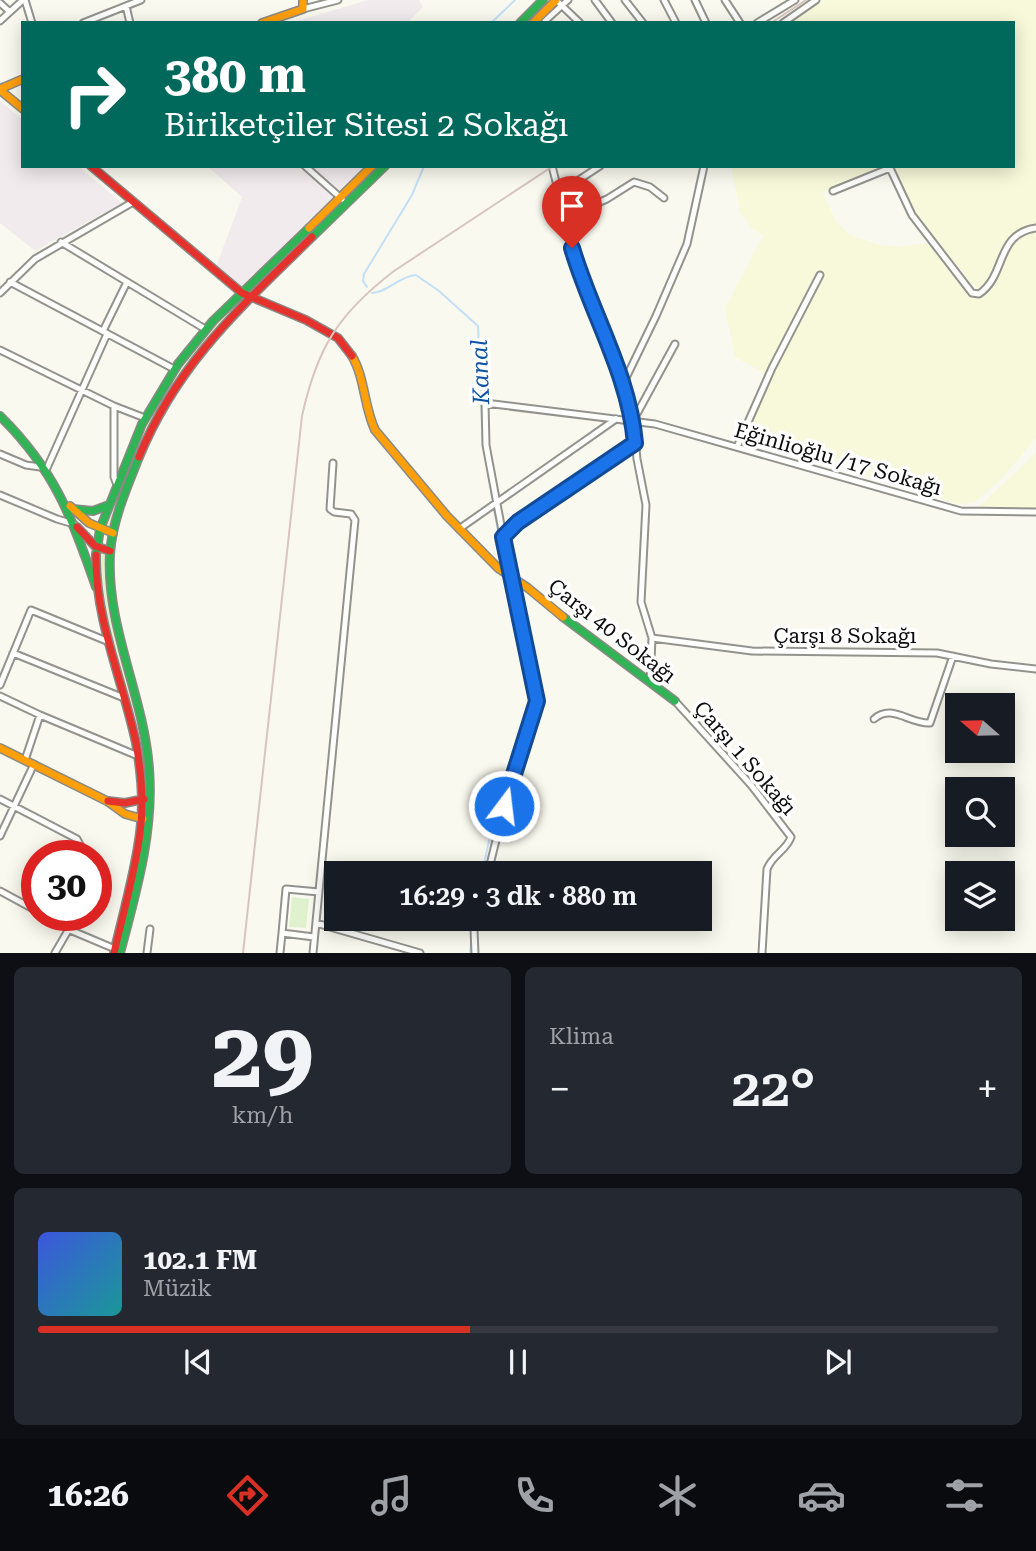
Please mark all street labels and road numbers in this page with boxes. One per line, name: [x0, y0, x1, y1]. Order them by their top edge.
street label: Eğinlioğlu /17 Sokağı: [732, 418, 945, 500]
street label: Çarşı 40 Sokağı: [544, 574, 681, 688]
street label: Çarşı 8 Sokağı: [773, 624, 917, 648]
street label: Çarşı 1 Sokağı: [689, 696, 801, 820]

